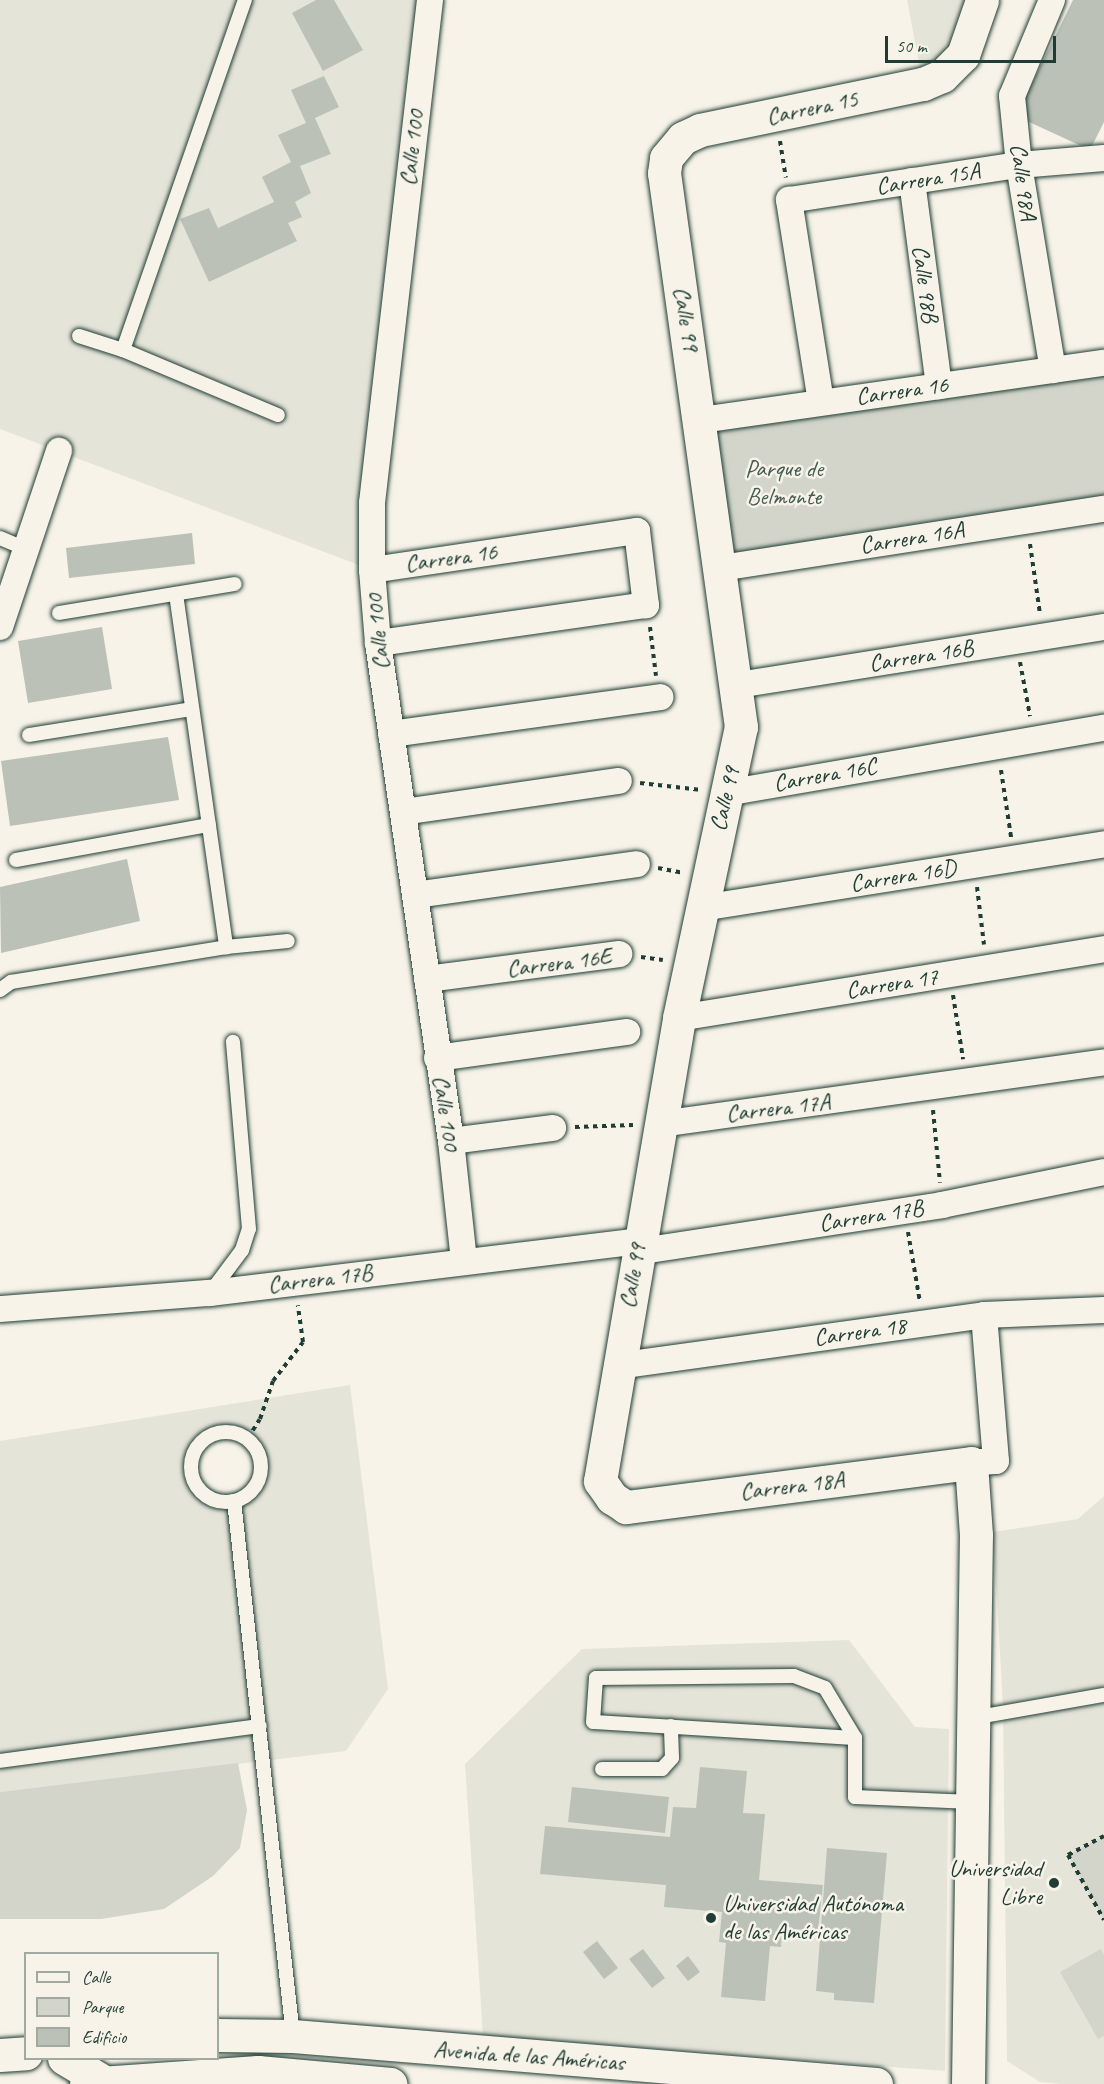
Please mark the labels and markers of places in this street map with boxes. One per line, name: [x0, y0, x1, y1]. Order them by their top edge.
place label: Universidad Libre: [949, 1855, 1042, 1911]
marker: Universidad Libre: [1047, 1876, 1061, 1890]
place label: Universidad Autónoma de las Américas: [723, 1890, 903, 1946]
marker: Universidad Autónoma de las Américas: [704, 1911, 718, 1925]

